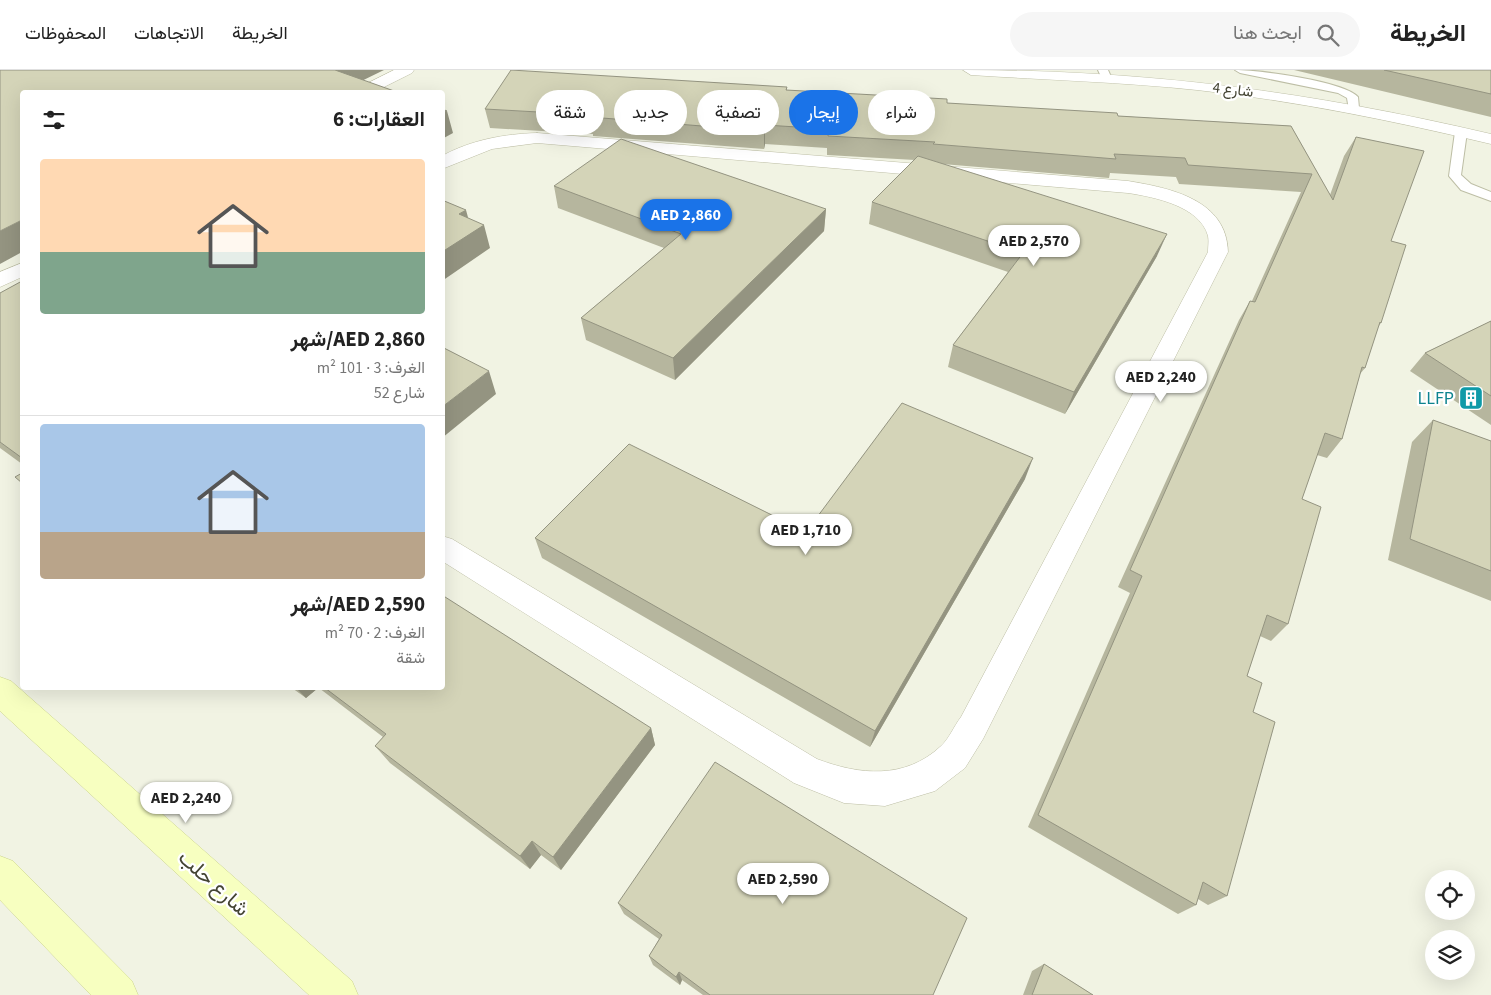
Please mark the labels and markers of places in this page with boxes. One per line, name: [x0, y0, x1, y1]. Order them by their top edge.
pin: AED 2,860: [629, 198, 743, 241]
pin: AED 2,570: [977, 224, 1091, 267]
pin: AED 2,240: [1104, 360, 1218, 403]
building icon: LLFP: [1458, 385, 1484, 411]
place label: LLFP: [1417, 386, 1454, 411]
pin: AED 1,710: [749, 514, 863, 556]
pin: AED 2,240: [129, 782, 243, 824]
pin: AED 2,590: [726, 862, 840, 905]

